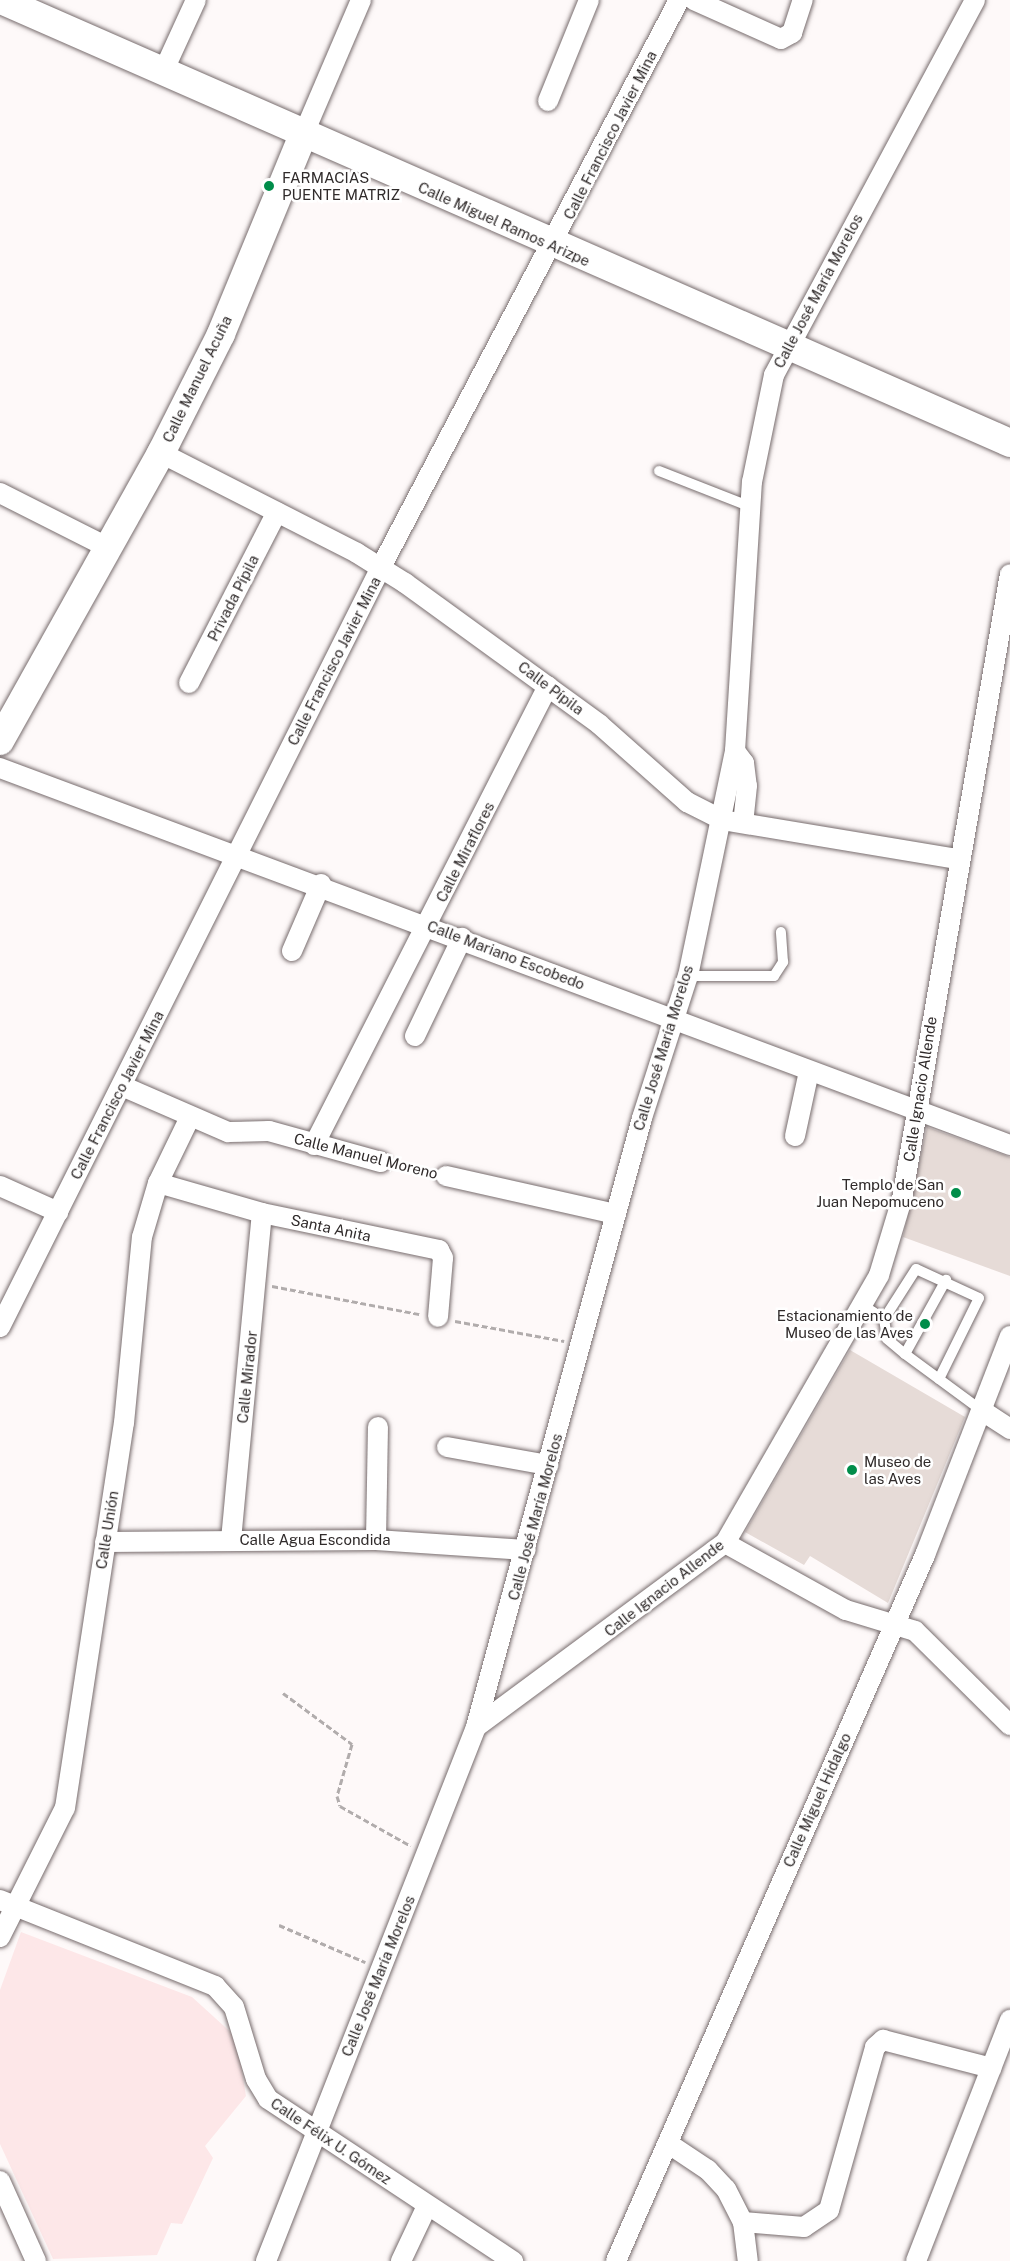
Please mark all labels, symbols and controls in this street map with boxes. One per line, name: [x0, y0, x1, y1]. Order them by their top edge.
street label: Calle Francisco Javier Mina: [559, 47, 661, 223]
place label: FARMACIAS PUENTE MATRIZ: [282, 168, 400, 203]
marker: FARMACIAS PUENTE MATRIZ: [260, 177, 278, 195]
street label: Calle Miguel Ramos Arizpe: [415, 178, 593, 270]
street label: Calle José María Morelos: [770, 211, 866, 371]
street label: Calle Manuel Acuña: [158, 313, 236, 445]
street label: Privada Pípila: [204, 552, 262, 644]
street label: Calle Francisco Javier Mina: [283, 573, 385, 749]
street label: Calle Pípila: [514, 657, 588, 719]
street label: Calle Miraflores: [432, 799, 498, 905]
street label: Calle Mariano Escobedo: [425, 917, 587, 993]
street label: Calle José María Morelos: [629, 963, 697, 1133]
street label: Calle Francisco Javier Mina: [66, 1007, 168, 1183]
street label: Calle Ignacio Allende: [900, 1015, 940, 1163]
street label: Calle Manuel Moreno: [292, 1129, 440, 1183]
place label: Templo de San Juan Nepomuceno: [816, 1175, 944, 1210]
marker: Templo de San Juan Nepomuceno: [949, 1186, 963, 1200]
street label: Santa Anita: [289, 1211, 373, 1245]
place label: Estacionamiento de Museo de las Aves: [776, 1306, 913, 1341]
marker: Estacionamiento de Museo de las Aves: [918, 1317, 932, 1331]
street label: Calle Mirador: [233, 1330, 261, 1424]
street label: Calle José María Morelos: [504, 1432, 566, 1602]
place label: Museo de las Aves: [864, 1452, 932, 1487]
marker: Museo de las Aves: [845, 1463, 859, 1477]
street label: Calle Unión: [92, 1489, 122, 1571]
street label: Calle Agua Escondida: [239, 1531, 391, 1549]
street label: Calle Ignacio Allende: [600, 1536, 728, 1640]
street label: Calle Miguel Hidalgo: [779, 1730, 855, 1870]
street label: Calle José María Morelos: [337, 1893, 419, 2059]
street label: Calle Félix U. Gómez: [267, 2094, 395, 2188]

